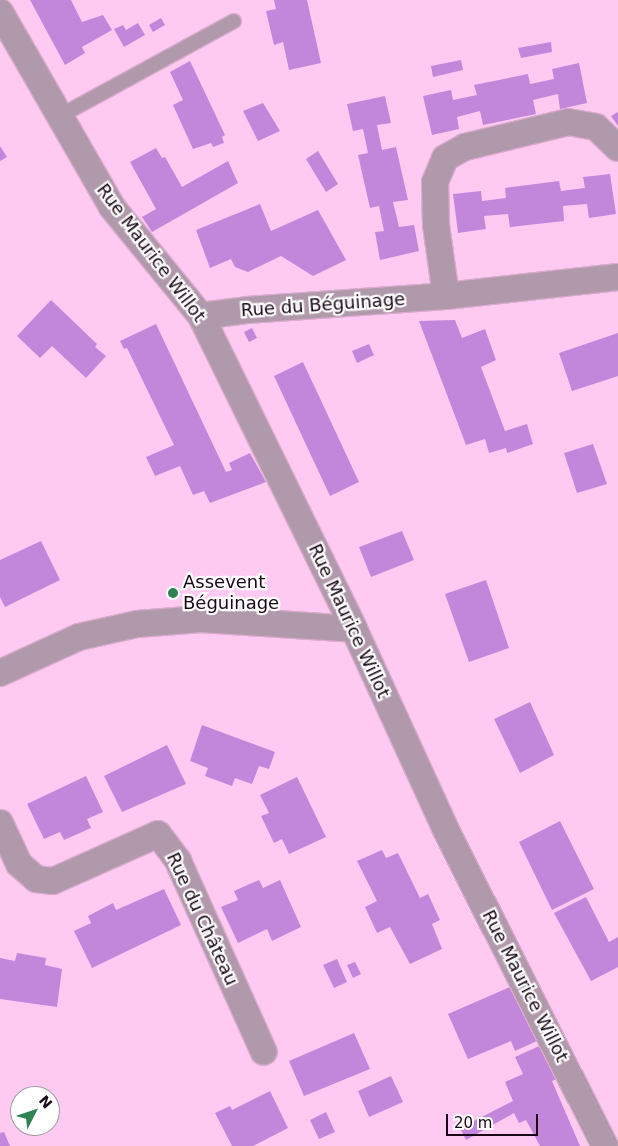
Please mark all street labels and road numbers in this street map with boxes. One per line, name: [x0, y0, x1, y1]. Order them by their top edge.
street label: Rue Maurice Willot: [92, 180, 210, 326]
street label: Rue du Béguinage: [240, 288, 406, 322]
street label: Rue Maurice Willot: [304, 541, 394, 701]
street label: Rue du Château: [162, 849, 242, 989]
street label: Rue Maurice Willot: [477, 907, 573, 1065]

